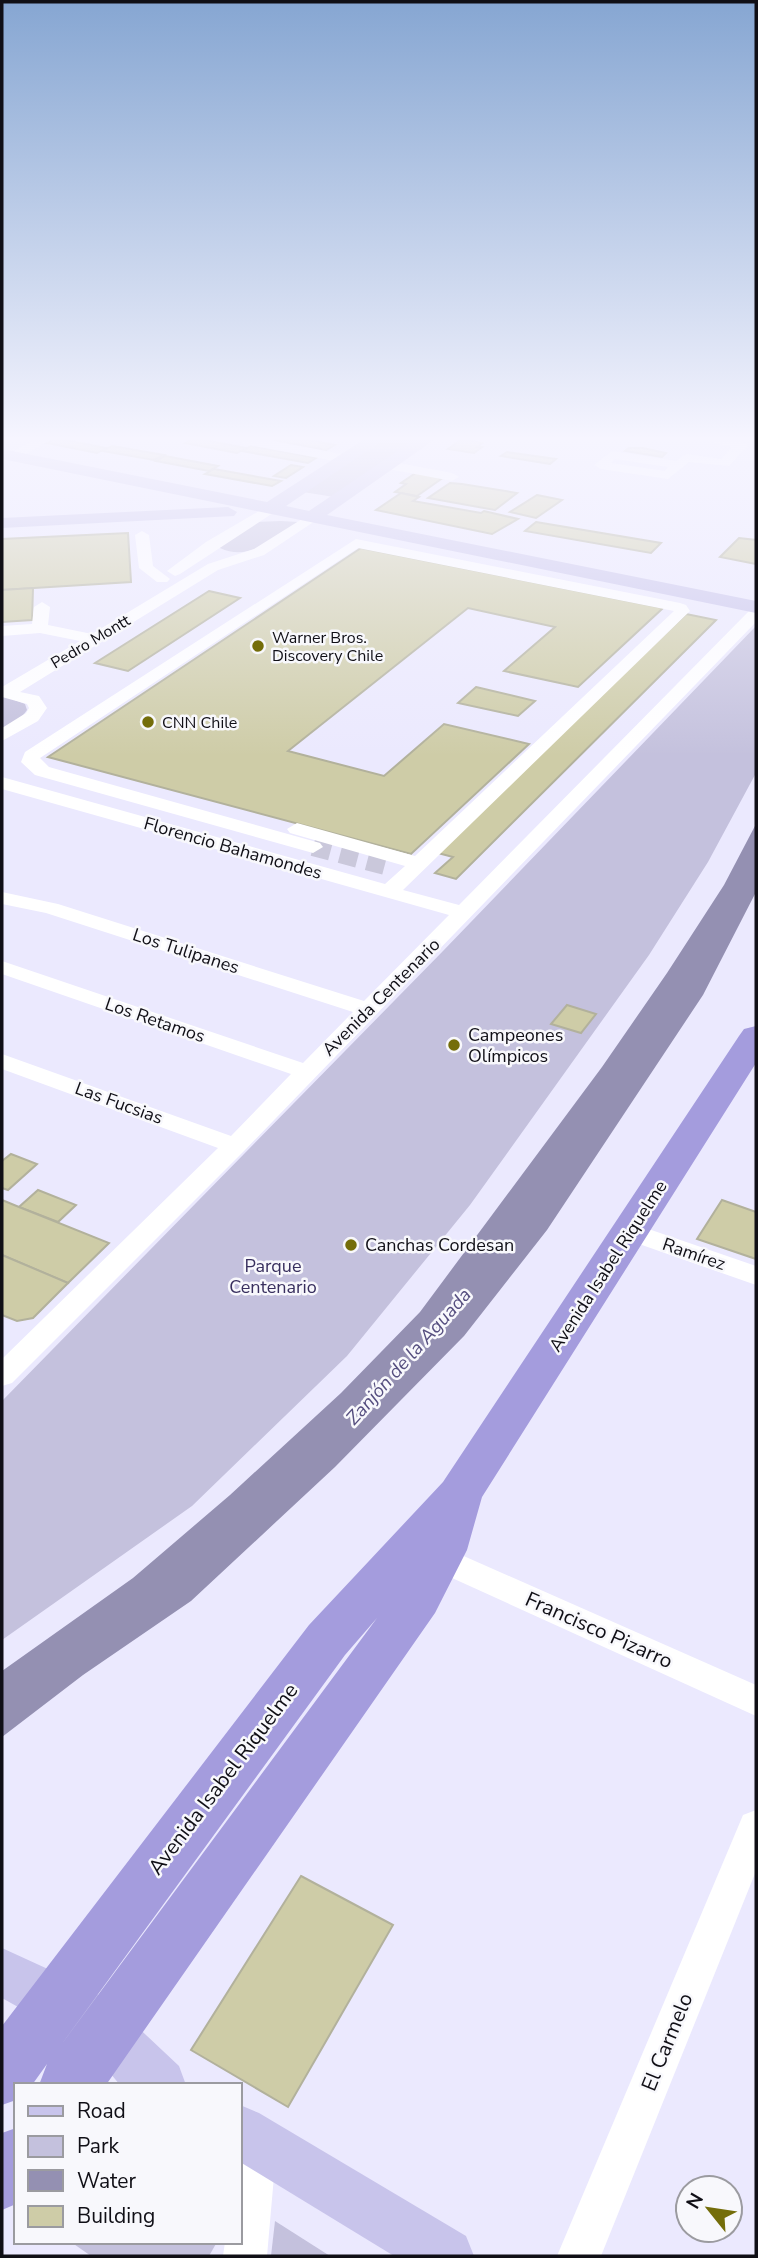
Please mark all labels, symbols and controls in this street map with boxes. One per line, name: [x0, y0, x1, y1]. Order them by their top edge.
street label: Pedro Montt: [47, 609, 135, 674]
place label: Warner Bros. Discovery Chile: [272, 627, 383, 667]
marker: Warner Bros. Discovery Chile: [250, 638, 266, 654]
place label: CNN Chile: [162, 712, 237, 734]
marker: CNN Chile: [140, 714, 156, 730]
street label: Florencio Bahamondes: [141, 811, 325, 885]
street label: Los Tulipanes: [130, 922, 242, 980]
street label: Avenida Centenario: [317, 933, 445, 1061]
street label: Los Retamos: [102, 992, 208, 1048]
place label: Campeones Olímpicos: [468, 1023, 563, 1068]
marker: Campeones Olímpicos: [446, 1037, 462, 1053]
street label: Las Fucsias: [72, 1076, 166, 1130]
street label: Avenida Isabel Riquelme: [543, 1176, 673, 1356]
street label: Ramírez: [659, 1232, 729, 1276]
place label: Canchas Cordesan: [365, 1233, 514, 1257]
marker: Canchas Cordesan: [343, 1237, 359, 1253]
park label: Parque Centenario: [229, 1254, 317, 1299]
water label: Zanjón de la Aguada: [340, 1283, 477, 1431]
street label: Francisco Pizarro: [521, 1585, 677, 1675]
street label: Avenida Isabel Riquelme: [142, 1677, 304, 1881]
street label: El Carmelo: [635, 1989, 699, 2095]
legend: [14, 2083, 242, 2244]
text: Road: [77, 2097, 126, 2125]
text: Park: [77, 2132, 119, 2160]
text: Water: [77, 2167, 136, 2195]
north arrow: [674, 2174, 744, 2244]
text: N: [680, 2188, 710, 2214]
text: Building: [77, 2202, 155, 2230]

